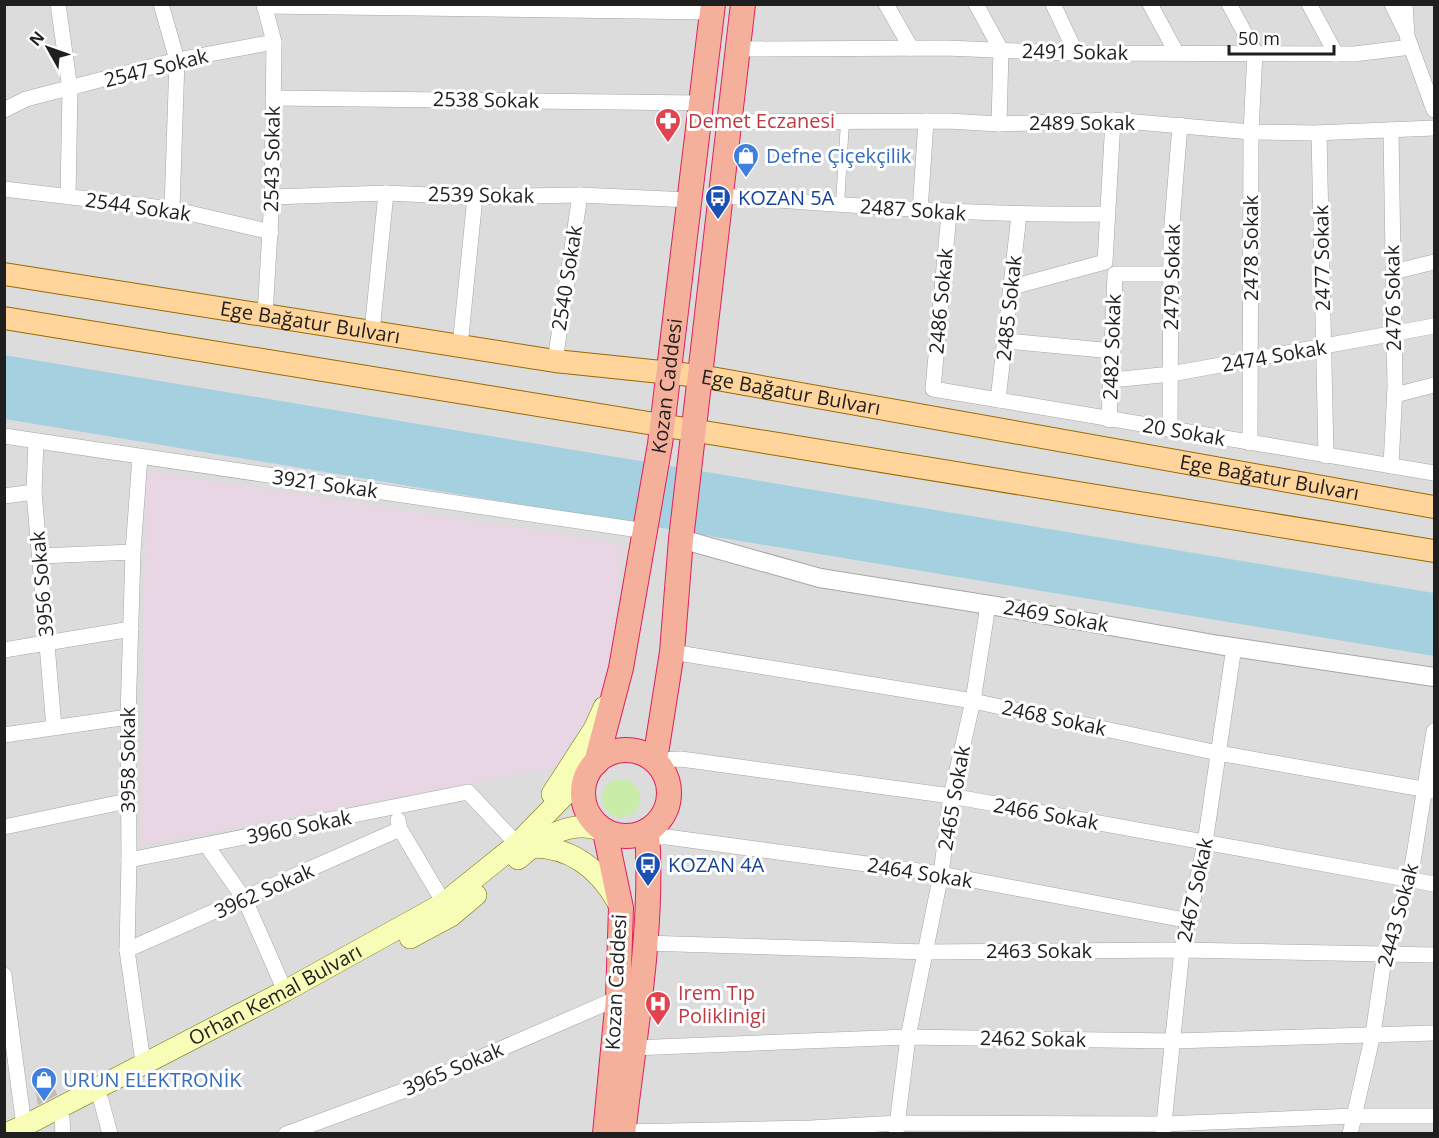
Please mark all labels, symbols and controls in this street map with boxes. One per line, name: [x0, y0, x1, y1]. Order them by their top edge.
north arrow: [18, 18, 78, 78]
scale bar: [1229, 18, 1334, 56]
text: N: [24, 26, 49, 50]
text: 50 m: [1238, 26, 1280, 50]
street label: 2491 Sokak: [1022, 37, 1129, 66]
street label: 2547 Sokak: [101, 41, 211, 93]
street label: 2538 Sokak: [433, 85, 540, 114]
street label: 2543 Sokak: [257, 105, 286, 212]
pharmacy icon: Demet Eczanesi: [653, 106, 683, 144]
place label: Demet Eczanesi: [688, 107, 835, 134]
street label: 2489 Sokak: [1029, 109, 1136, 136]
shop icon: Defne Çiçekçilik: [731, 141, 761, 179]
place label: Defne Çiçekçilik: [766, 142, 912, 169]
street label: 2539 Sokak: [428, 180, 535, 209]
bus stop icon: KOZAN 5A: [703, 183, 733, 221]
place label: KOZAN 5A: [738, 184, 835, 211]
street label: 2544 Sokak: [84, 186, 193, 227]
street label: 2487 Sokak: [859, 192, 967, 227]
street label: 2478 Sokak: [1237, 194, 1264, 301]
street label: 2477 Sokak: [1307, 204, 1336, 311]
street label: 2540 Sokak: [545, 223, 588, 332]
street label: 2479 Sokak: [1157, 223, 1186, 330]
street label: 2476 Sokak: [1378, 244, 1407, 351]
street label: 2486 Sokak: [922, 246, 959, 355]
street label: 2485 Sokak: [990, 253, 1028, 362]
street label: 2482 Sokak: [1096, 293, 1127, 400]
street label: Ege Bağatur Bulvarı: [218, 294, 402, 349]
street label: Kozan Caddesi: [645, 317, 688, 456]
street label: 2474 Sokak: [1219, 333, 1329, 378]
street label: Ege Bağatur Bulvarı: [699, 362, 883, 421]
street label: 20 Sokak: [1141, 411, 1228, 452]
street label: Ege Bağatur Bulvarı: [1178, 448, 1361, 506]
street label: 3921 Sokak: [271, 463, 380, 504]
street label: 3956 Sokak: [23, 530, 60, 638]
street label: 2469 Sokak: [1002, 593, 1111, 638]
street label: 2468 Sokak: [999, 693, 1109, 742]
street label: 3958 Sokak: [114, 706, 141, 813]
street label: 2465 Sokak: [931, 743, 976, 852]
street label: 2466 Sokak: [992, 791, 1101, 836]
street label: 3960 Sokak: [244, 803, 354, 850]
street label: 2467 Sokak: [1170, 835, 1219, 945]
bus stop icon: KOZAN 4A: [633, 850, 663, 888]
place label: KOZAN 4A: [668, 851, 765, 878]
street label: 2464 Sokak: [866, 851, 975, 894]
street label: 3962 Sokak: [210, 856, 318, 924]
street label: 2443 Sokak: [1371, 860, 1424, 970]
street label: Kozan Caddesi: [598, 913, 633, 1051]
street label: Orhan Kemal Bulvarı: [184, 937, 366, 1052]
street label: 2463 Sokak: [986, 937, 1093, 964]
place label: Irem Tıp Poliklinigi: [678, 979, 766, 1029]
hospital icon: Irem Tıp Poliklinigi: [643, 989, 673, 1027]
street label: 2462 Sokak: [980, 1024, 1087, 1053]
street label: 3965 Sokak: [399, 1035, 507, 1102]
shop icon: URUN ELEKTRONİK: [29, 1065, 59, 1103]
place label: URUN ELEKTRONİK: [63, 1066, 242, 1093]

